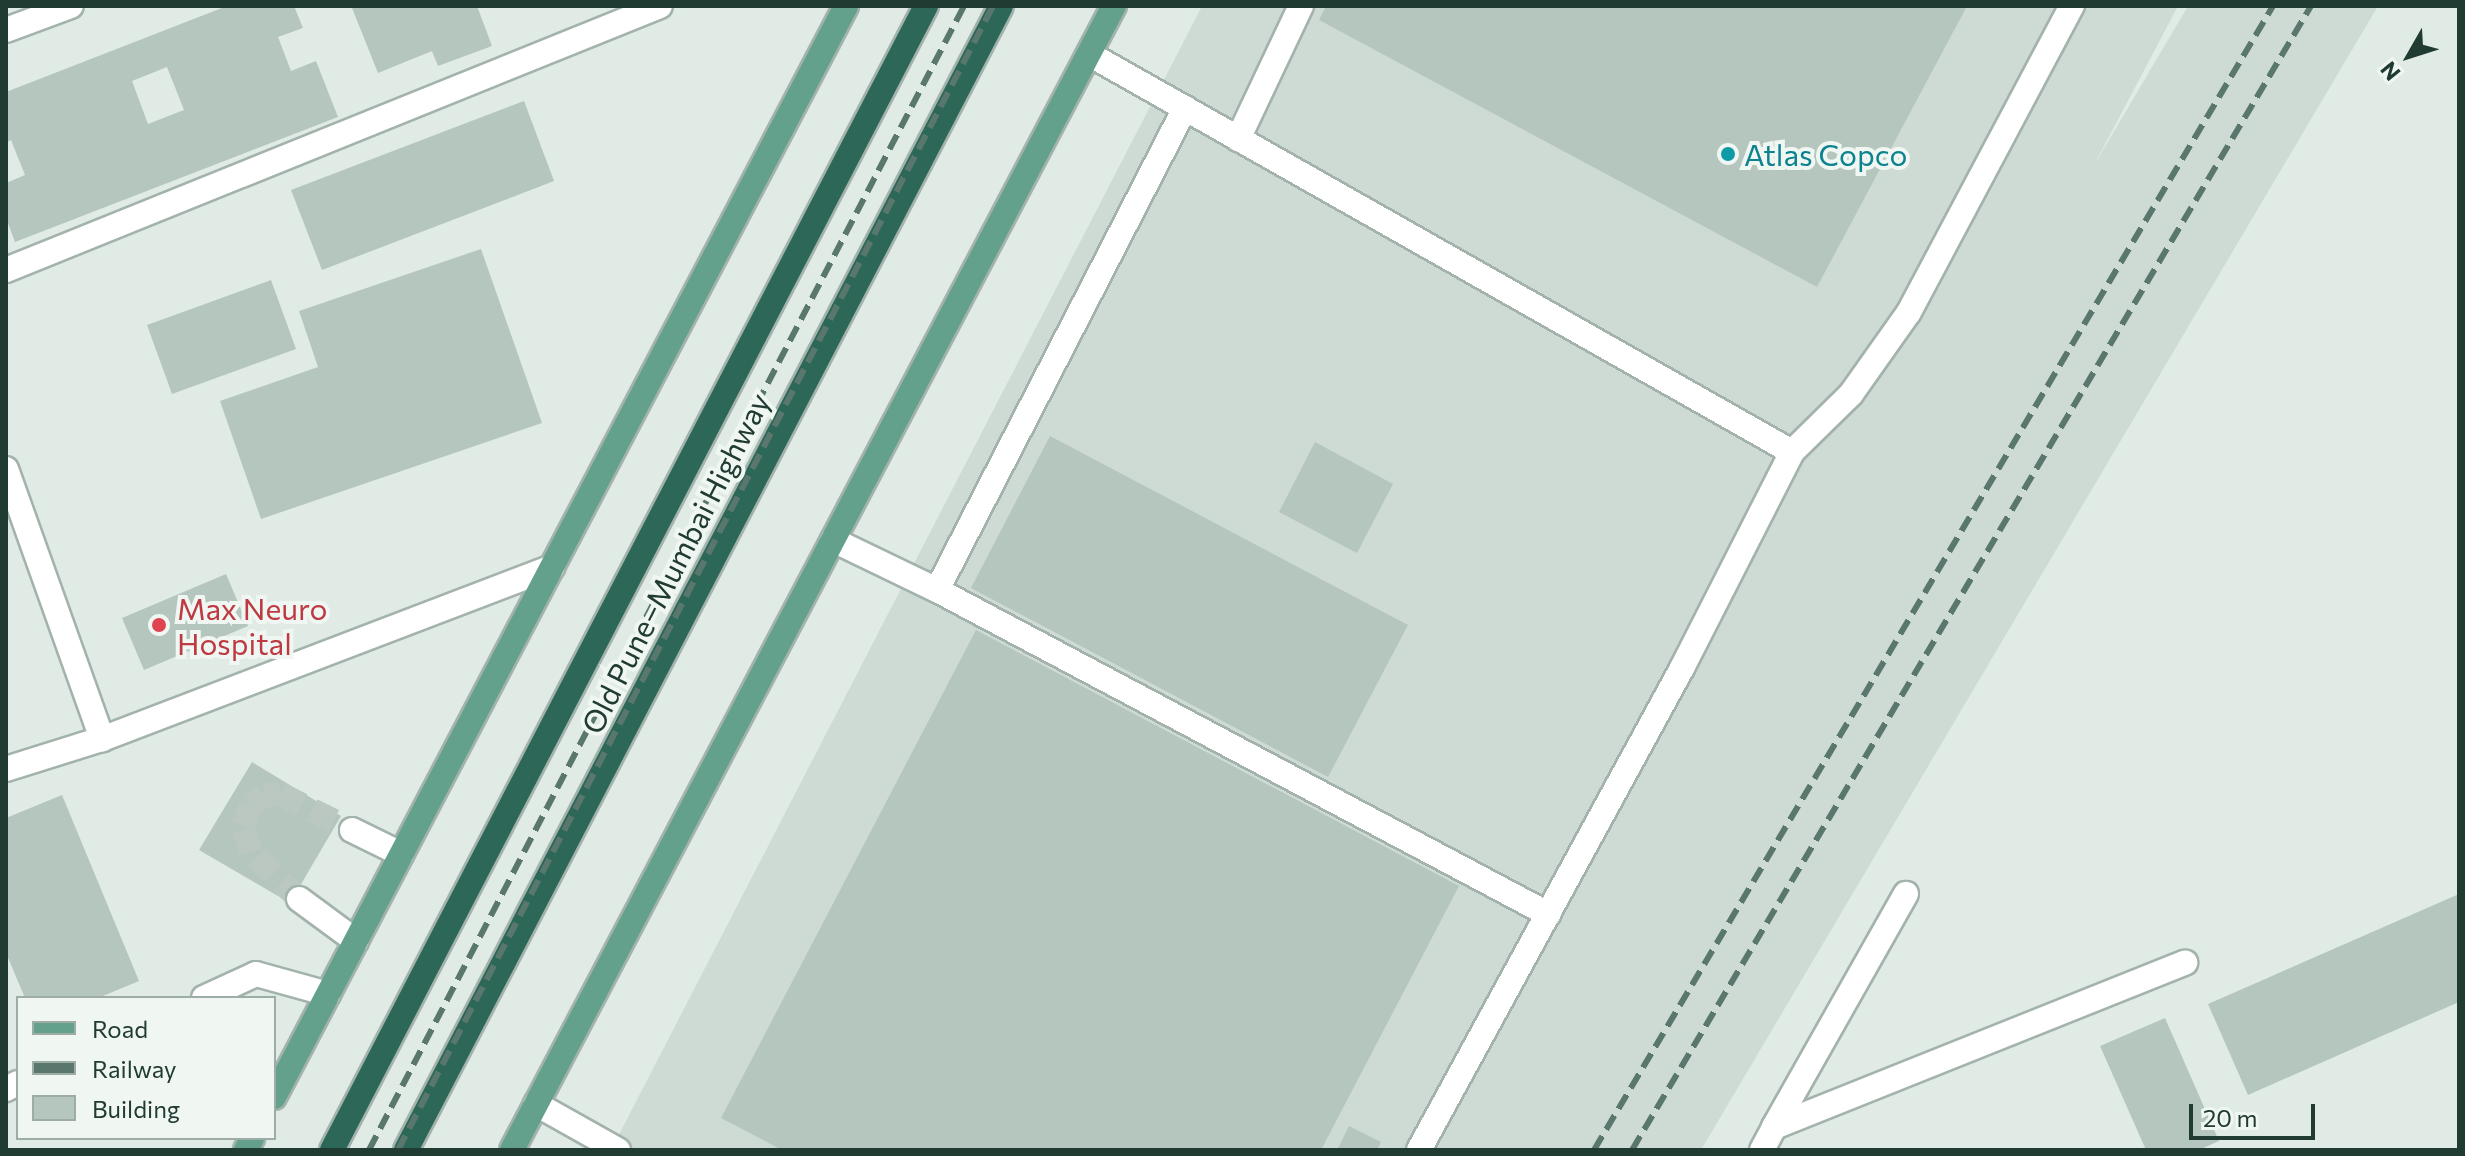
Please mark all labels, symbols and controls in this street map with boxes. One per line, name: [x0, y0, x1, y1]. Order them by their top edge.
north arrow: [2369, 16, 2449, 96]
text: N: [2374, 57, 2406, 86]
place label: Atlas Copco: [1744, 136, 1907, 172]
marker: Atlas Copco: [1719, 145, 1737, 163]
street label: Old Pune–Mumbai Highway: [573, 387, 777, 739]
place label: Max Neuro Hospital: [177, 590, 327, 660]
marker: Max Neuro Hospital: [148, 614, 170, 636]
legend: [16, 996, 276, 1140]
text: Road: [92, 1014, 148, 1043]
text: Railway: [92, 1054, 177, 1083]
scale bar: [2193, 1088, 2319, 1138]
text: Building: [92, 1094, 180, 1123]
text: 20 m: [2203, 1103, 2257, 1132]

